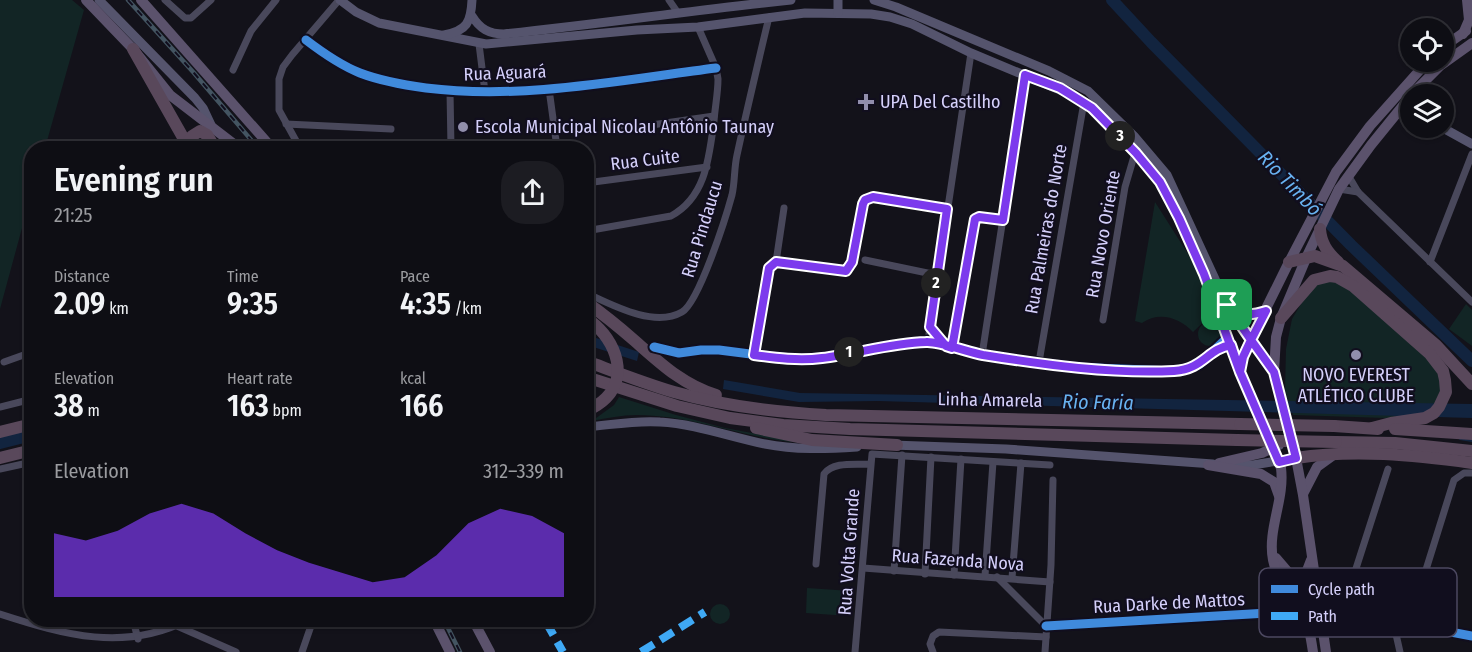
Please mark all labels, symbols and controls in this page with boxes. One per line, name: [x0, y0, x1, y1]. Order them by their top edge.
map controls: [1400, 18, 1454, 138]
button: locate: [1400, 18, 1454, 72]
street label: Rua Aguará: [463, 61, 547, 85]
button: layers: [1400, 84, 1454, 138]
place label: UPA Del Castilho: [880, 91, 1000, 113]
marker: UPA Del Castilho: [857, 93, 875, 111]
place label: Escola Municipal Nicolau Antônio Taunay: [475, 116, 774, 138]
marker: Escola Municipal Nicolau Antônio Taunay: [456, 120, 470, 134]
pin: 3: [1105, 121, 1135, 151]
text: 3: [1116, 126, 1124, 145]
street label: Rua Palmeiras do Norte: [1020, 142, 1072, 316]
street label: Rua Cuite: [609, 145, 681, 175]
water label: Rio Timbó: [1253, 145, 1327, 221]
text: Evening run: [54, 160, 214, 200]
button: share: [501, 161, 564, 224]
street label: Rua Novo Oriente: [1081, 168, 1125, 300]
street label: Rua Pindaucu: [677, 178, 727, 280]
text: 21:25: [54, 203, 92, 227]
text: Distance: [54, 267, 110, 286]
text: Time: [227, 267, 259, 286]
text: Pace: [400, 267, 430, 286]
pin: 2: [921, 268, 951, 298]
text: 2: [932, 273, 940, 292]
pin: [1201, 279, 1252, 330]
text: 2.09: [54, 286, 105, 322]
text: 9:35: [227, 286, 278, 322]
text: 4:35: [400, 286, 451, 322]
icon: arrive: [1210, 288, 1243, 321]
text: km: [105, 299, 129, 318]
text: /km: [451, 299, 482, 318]
pin: 1: [834, 337, 864, 367]
text: 1: [846, 342, 852, 361]
marker: NOVO EVEREST ATLÉTICO CLUBE: [1349, 348, 1363, 362]
place label: NOVO EVEREST ATLÉTICO CLUBE: [1298, 364, 1414, 407]
text: Elevation: [54, 369, 114, 388]
text: Heart rate: [227, 369, 293, 388]
text: kcal: [400, 369, 426, 388]
text: 38: [54, 388, 84, 424]
text: 163: [227, 388, 269, 424]
text: 166: [400, 388, 443, 424]
street label: Linha Amarela: [937, 388, 1043, 412]
water label: Rio Faria: [1062, 389, 1134, 415]
text: m: [84, 401, 100, 420]
text: bpm: [269, 401, 302, 420]
text: Elevation: [54, 459, 129, 483]
text: 312–339 m: [483, 459, 564, 483]
street label: Rua Volta Grande: [834, 488, 864, 616]
street label: Rua Fazenda Nova: [891, 544, 1025, 576]
legend: [1259, 568, 1457, 637]
text: Cycle path: [1308, 580, 1375, 599]
street label: Rua Darke de Mattos: [1093, 588, 1246, 618]
text: Path: [1308, 607, 1337, 626]

